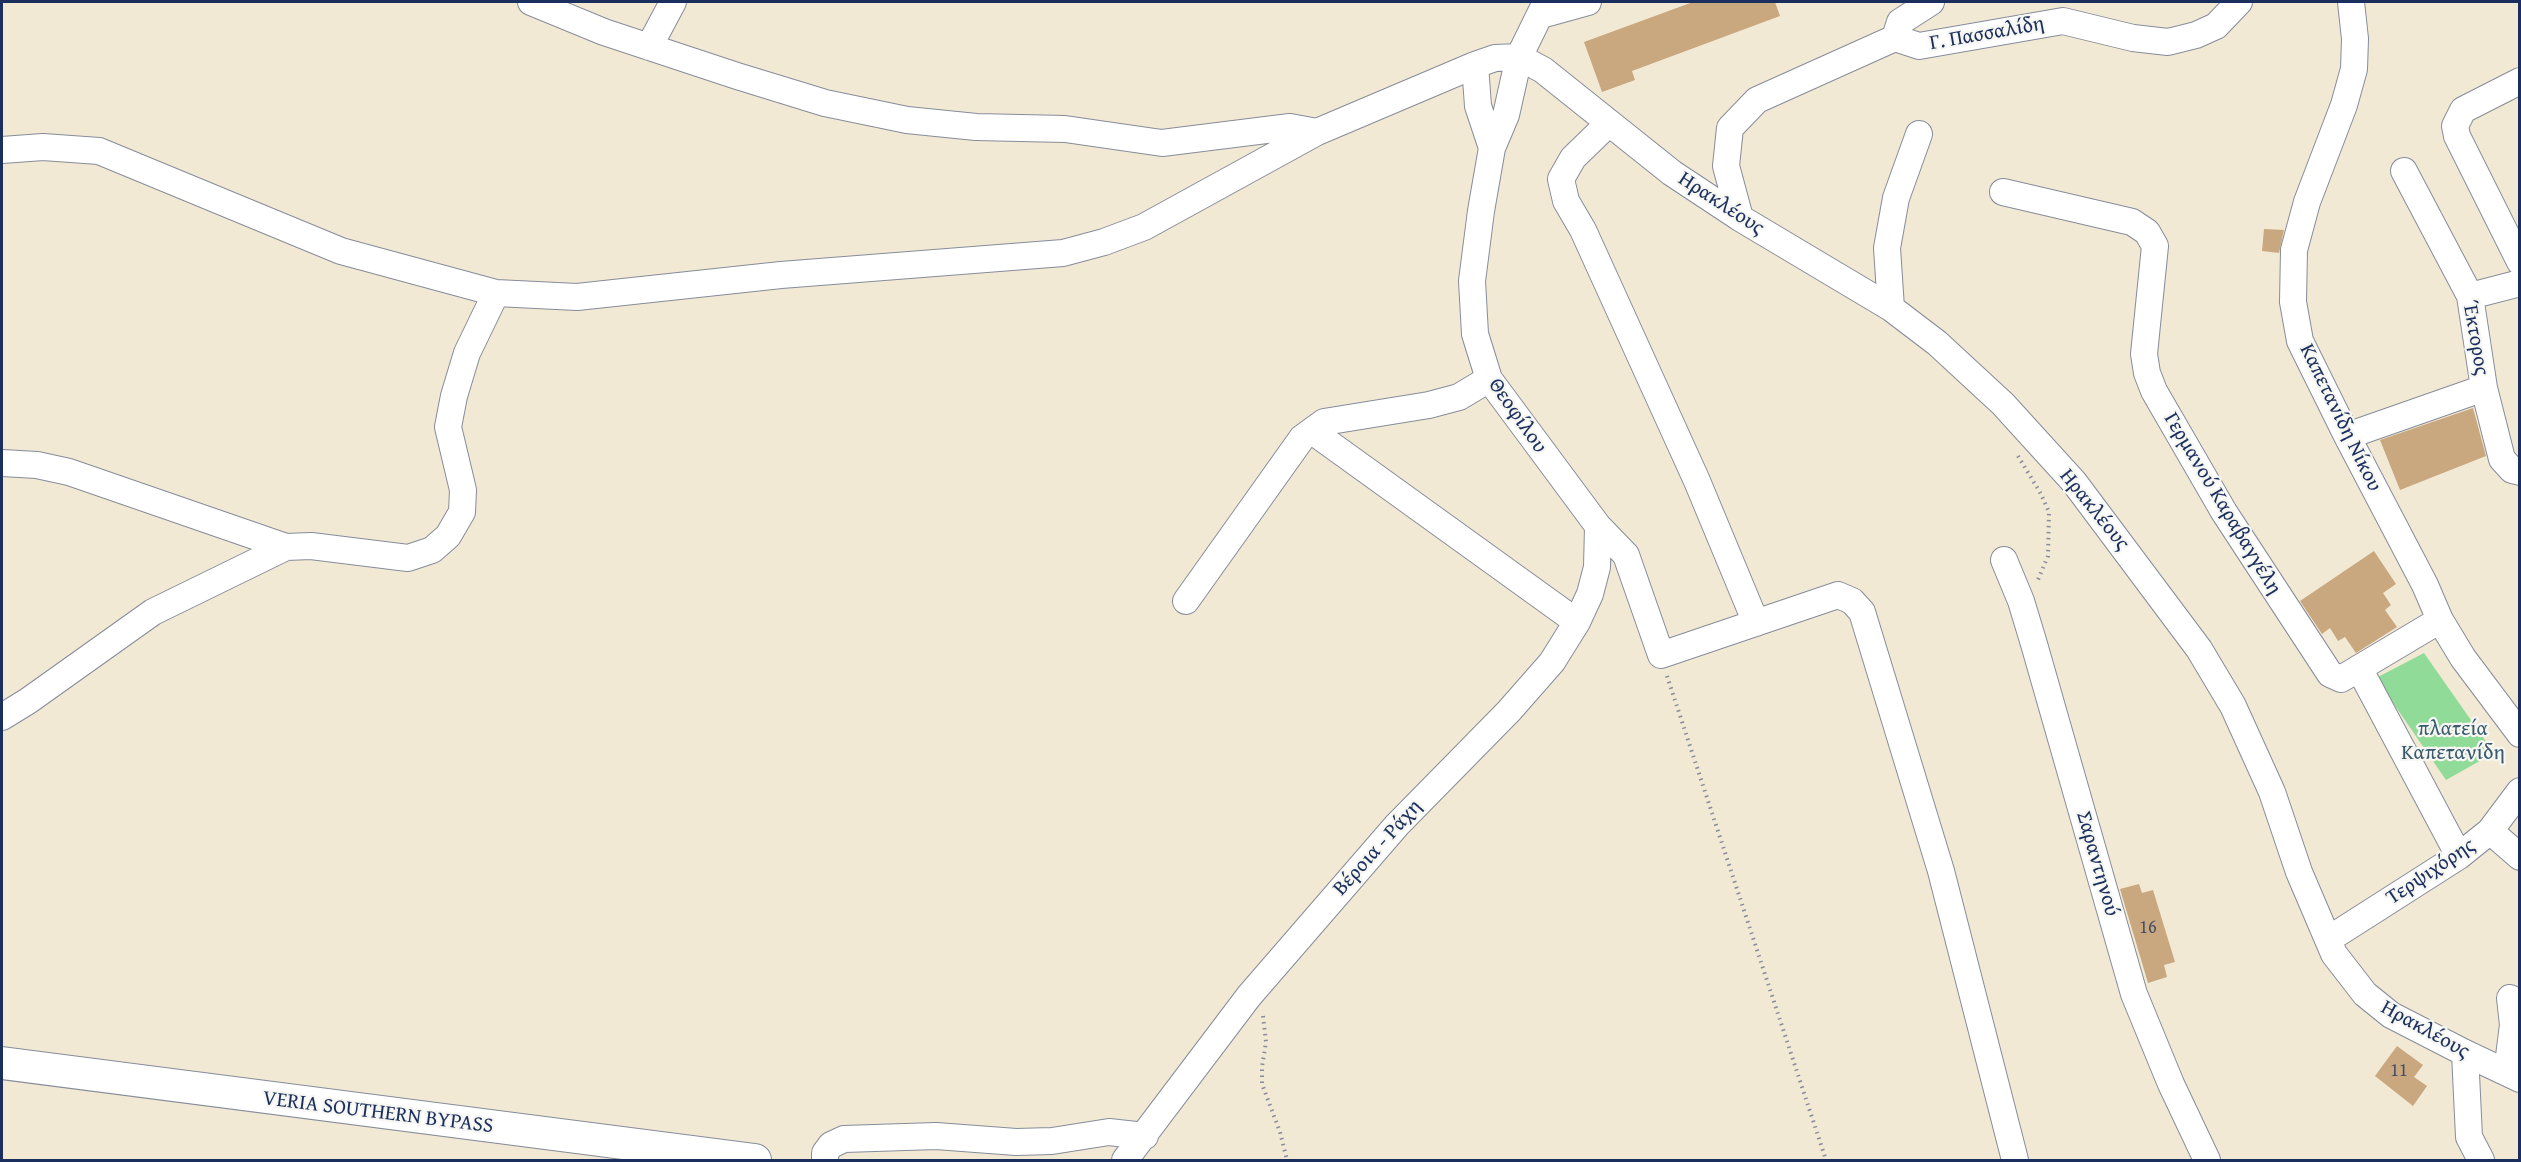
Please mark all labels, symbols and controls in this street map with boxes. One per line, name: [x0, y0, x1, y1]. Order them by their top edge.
street label: Γ. Πασσαλίδη: [1928, 12, 2046, 56]
street label: Ηρακλέους: [1673, 167, 1769, 241]
street label: Έκτορος: [2456, 298, 2494, 378]
street label: Καπετανίδη Νίκου: [2293, 340, 2387, 496]
street label: Θεοφίλου: [1482, 374, 1552, 458]
street label: Γερμανού Καραβαγγέλη: [2158, 408, 2286, 600]
street label: Ηρακλέους: [2054, 464, 2134, 556]
park label: πλατεία Καπετανίδη: [2401, 717, 2505, 767]
street label: Βέροια - Ράχη: [1328, 795, 1428, 901]
street label: Σαραντηνού: [2070, 809, 2124, 919]
street label: Τερψιχόρης: [2382, 833, 2480, 911]
house number: 16: [2139, 917, 2157, 939]
street label: Ηρακλέους: [2376, 995, 2474, 1065]
house number: 11: [2390, 1060, 2408, 1082]
street label: VERIA SOUTHERN BYPASS: [261, 1086, 495, 1140]

